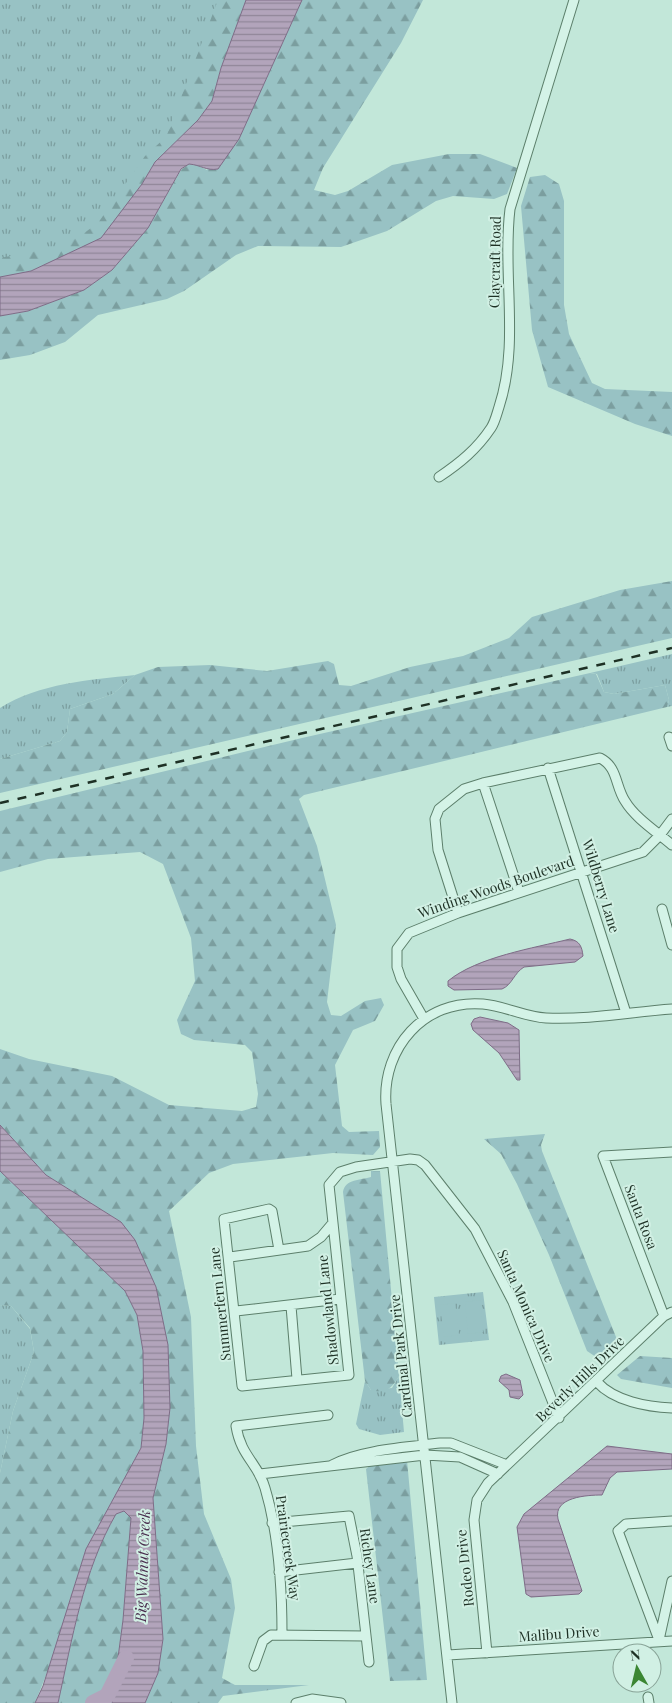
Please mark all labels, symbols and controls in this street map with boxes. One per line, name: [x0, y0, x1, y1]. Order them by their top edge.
street label: Claycraft Road: [484, 216, 505, 308]
street label: Wildberry Lane: [578, 836, 625, 935]
street label: Winding Woods Boulevard: [414, 851, 576, 923]
street label: Santa Rosa: [620, 1182, 663, 1252]
street label: Summerfern Lane: [204, 1246, 235, 1362]
street label: Santa Monica Drive: [493, 1246, 560, 1365]
street label: Shadowland Lane: [312, 1254, 343, 1366]
street label: Cardinal Park Drive: [385, 1293, 416, 1419]
street label: Beverly Hills Drive: [531, 1331, 628, 1426]
street label: Prairiecreek Way: [272, 1494, 305, 1602]
water label: Big Walnut Creek: [130, 1509, 154, 1623]
street label: Richey Lane: [356, 1527, 385, 1605]
street label: Rodeo Drive: [451, 1529, 478, 1608]
street label: Malibu Drive: [518, 1621, 600, 1646]
north arrow: [612, 1643, 662, 1693]
text: N: [629, 1645, 641, 1665]

